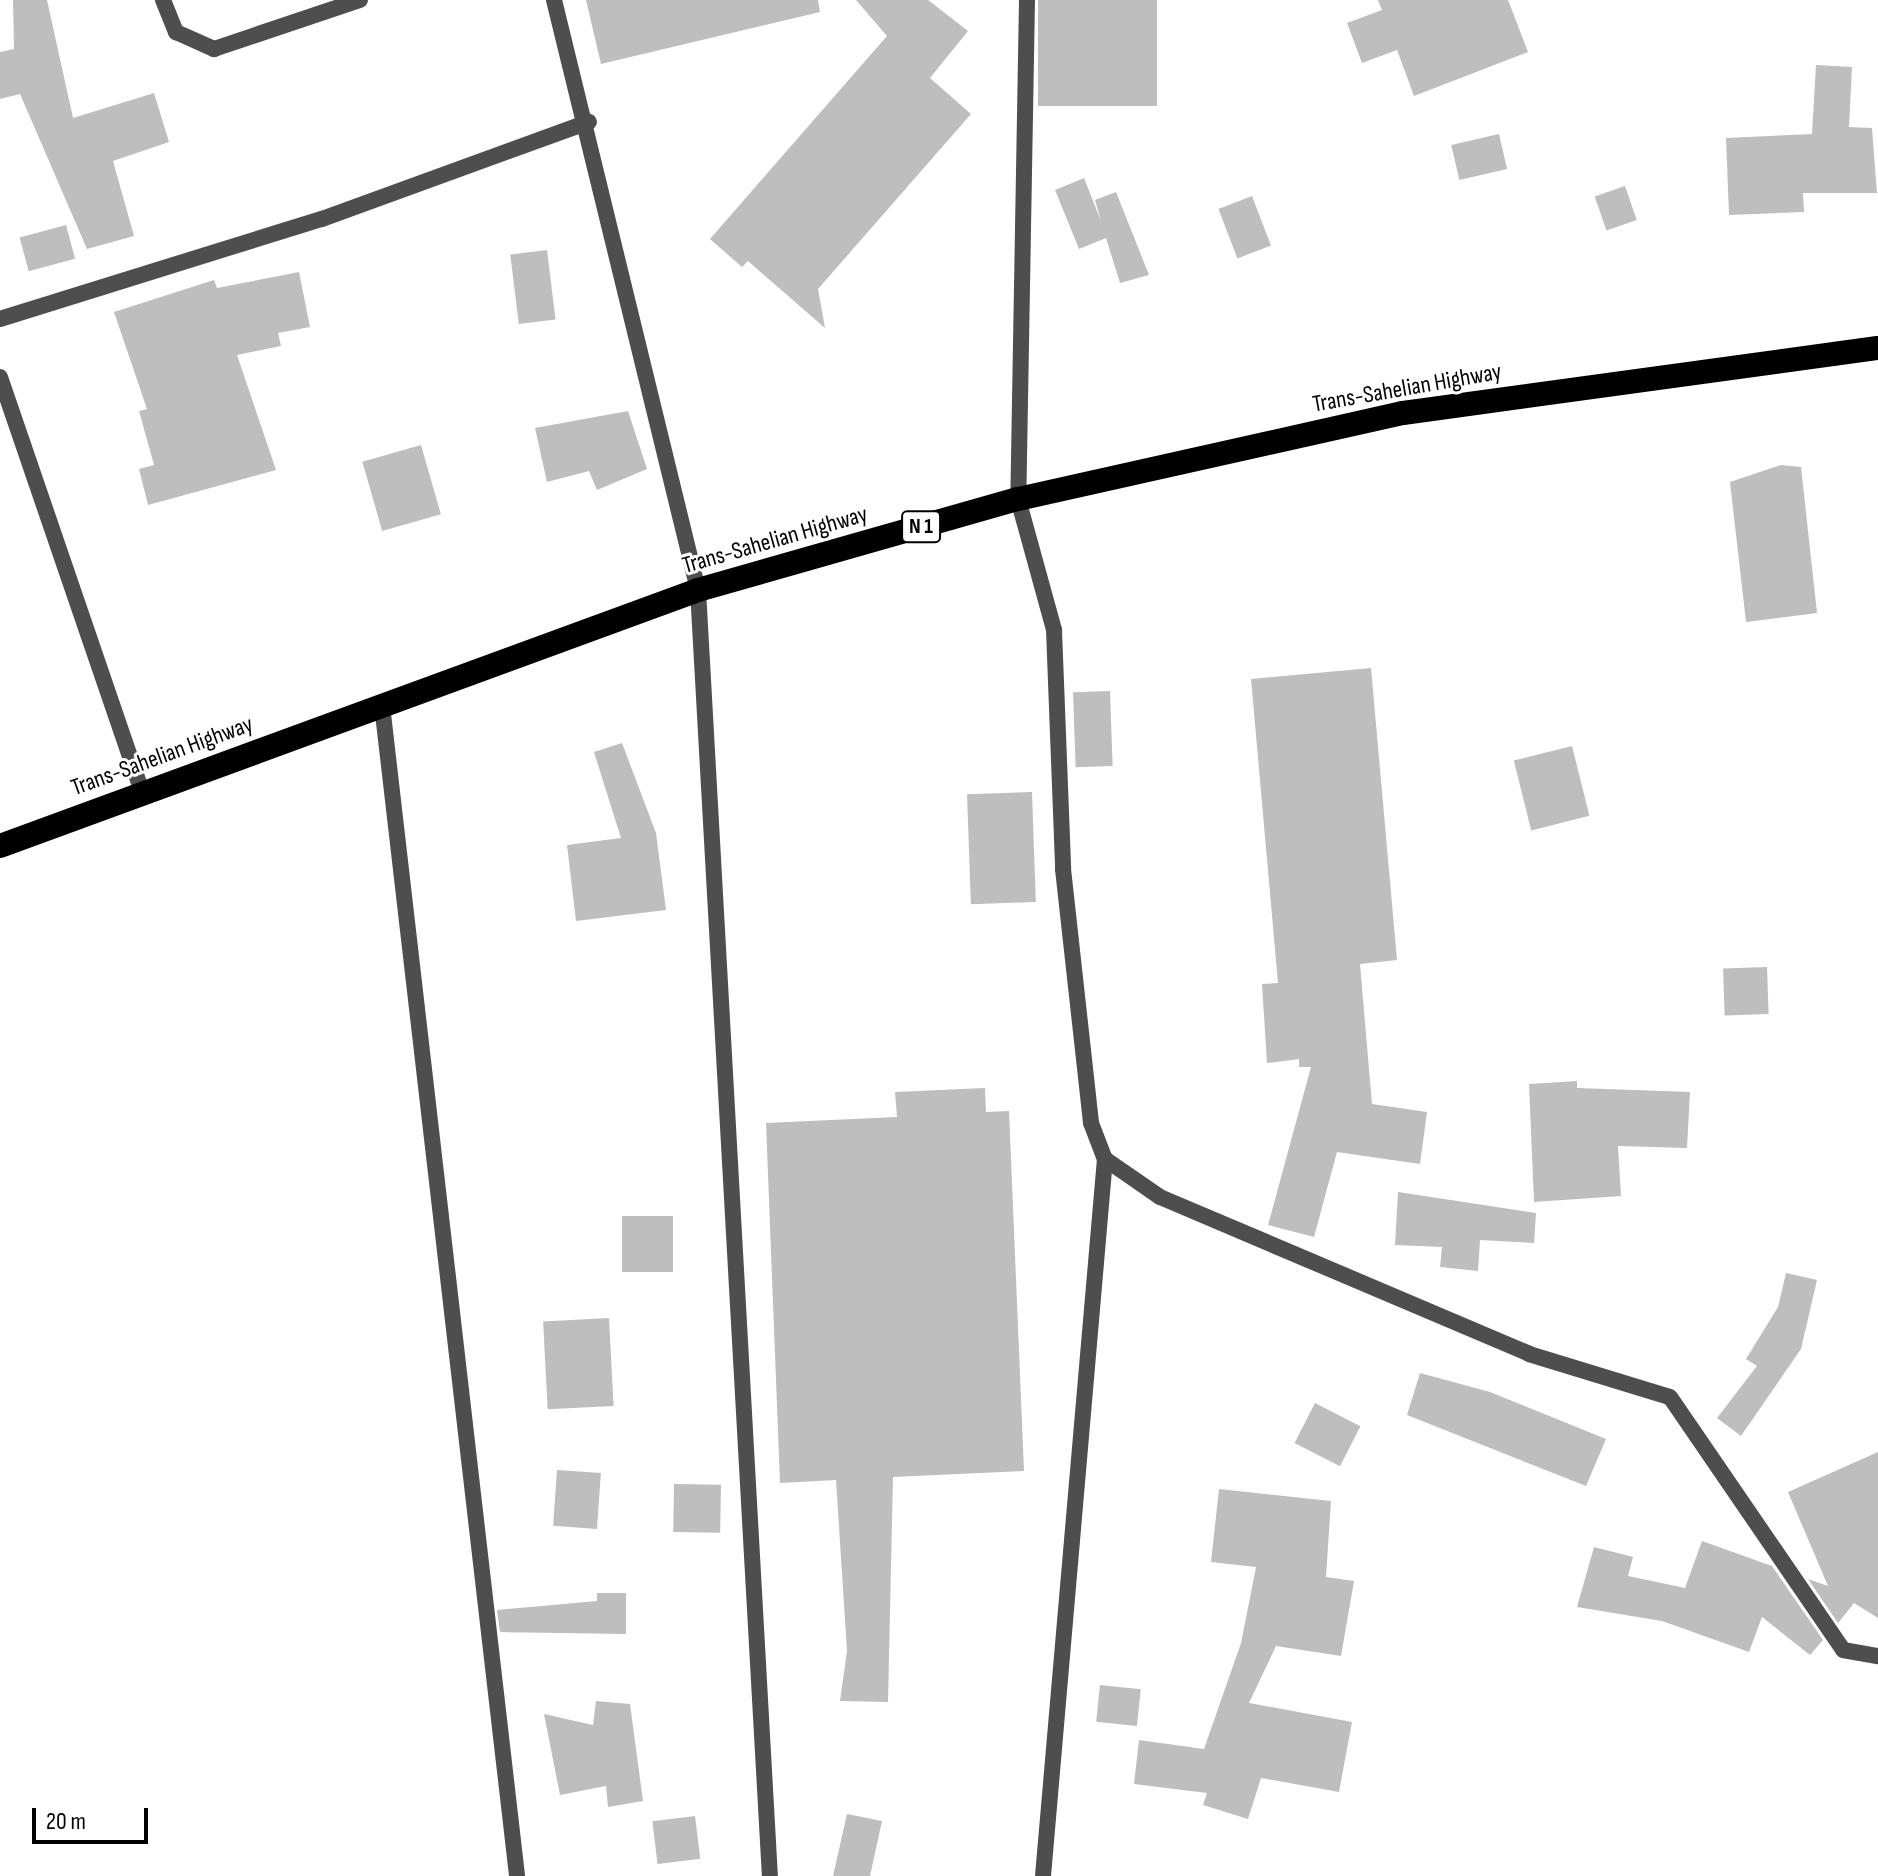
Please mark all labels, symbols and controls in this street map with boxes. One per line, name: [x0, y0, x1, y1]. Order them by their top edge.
street label: Trans-Sahelian Highway: [1310, 357, 1504, 419]
street label: Trans-Sahelian Highway: [679, 500, 871, 580]
road number: N 1: [901, 509, 941, 545]
street label: Trans-Sahelian Highway: [67, 710, 257, 802]
scale bar: [36, 1792, 152, 1842]
text: 20 m: [46, 1807, 86, 1836]

